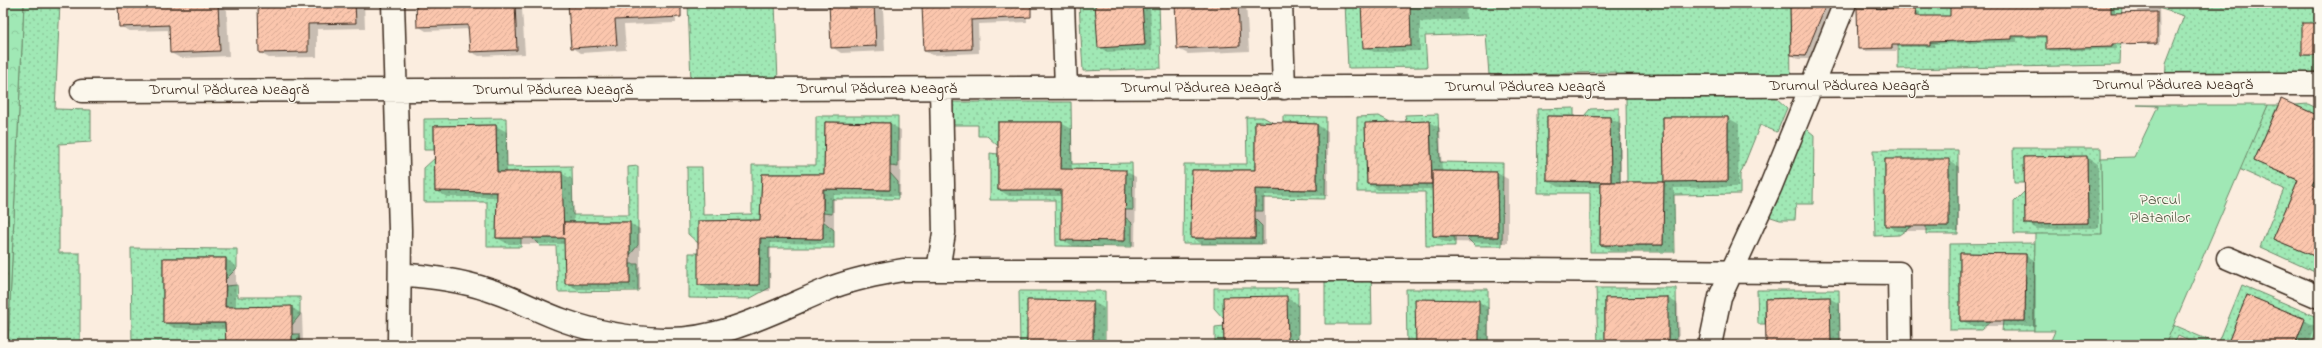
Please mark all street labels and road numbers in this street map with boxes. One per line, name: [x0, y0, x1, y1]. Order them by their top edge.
street label: Drumul Pădurea Neagră: [2092, 73, 2253, 97]
street label: Drumul Pădurea Neagră: [1768, 74, 1929, 98]
street label: Drumul Pădurea Neagră: [1444, 75, 1605, 99]
street label: Drumul Pădurea Neagră: [1120, 76, 1281, 100]
street label: Drumul Pădurea Neagră: [796, 77, 957, 101]
street label: Drumul Pădurea Neagră: [148, 78, 309, 102]
street label: Drumul Pădurea Neagră: [472, 78, 633, 102]

